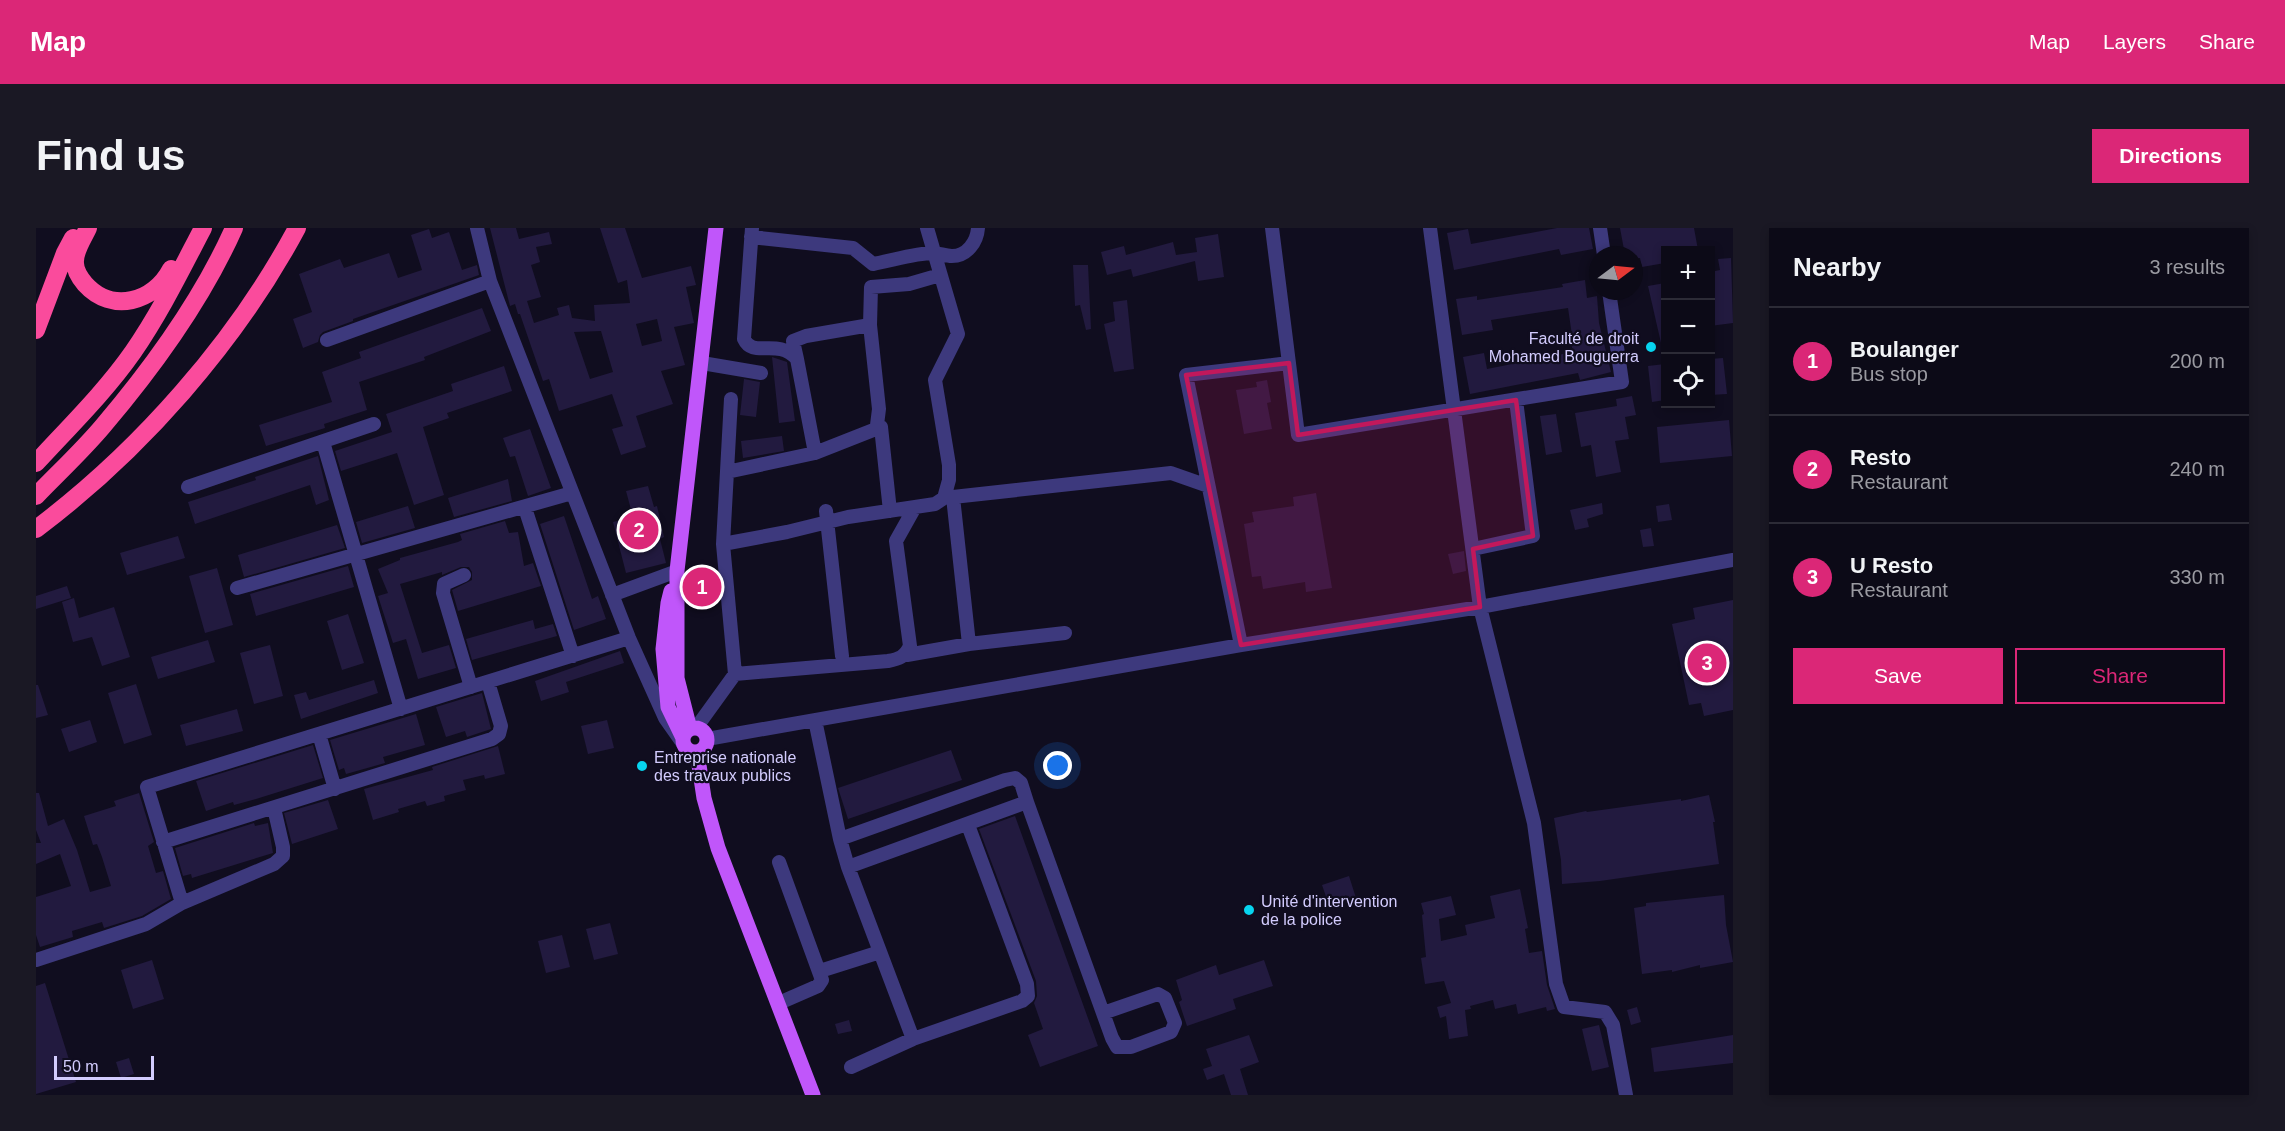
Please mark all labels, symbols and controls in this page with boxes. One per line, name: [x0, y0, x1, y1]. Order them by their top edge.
text: Map: [30, 26, 86, 57]
text: Map: [2029, 30, 2070, 53]
text: Layers: [2103, 30, 2166, 53]
text: Share: [2199, 30, 2255, 53]
button: Directions: [2092, 129, 2249, 183]
text: Find us: [36, 132, 185, 179]
north arrow: [1589, 246, 1643, 300]
map controls: [1661, 246, 1715, 408]
button: +: [1661, 246, 1715, 300]
text: Nearby: [1793, 252, 1881, 282]
text: 3 results: [2149, 256, 2225, 278]
button: −: [1661, 300, 1715, 354]
place label: Faculté de droit Mohamed Bouguerra: [1489, 330, 1640, 365]
text: Boulanger: [1850, 337, 1959, 362]
marker: Faculté de droit Mohamed Bouguerra: [1644, 340, 1658, 354]
text: 1: [1807, 350, 1818, 372]
text: 200 m: [2169, 350, 2225, 372]
button: locate: [1661, 354, 1715, 408]
text: Bus stop: [1850, 363, 1928, 385]
text: Resto: [1850, 445, 1911, 470]
text: 2: [1807, 458, 1818, 480]
text: 240 m: [2169, 458, 2225, 480]
text: Restaurant: [1850, 471, 1948, 493]
pin: 2: [620, 508, 658, 552]
text: U Resto: [1850, 553, 1933, 578]
pin: 1: [682, 564, 722, 610]
text: 3: [1807, 566, 1818, 588]
text: 330 m: [2169, 566, 2225, 588]
text: Restaurant: [1850, 579, 1948, 601]
pin: 3: [1688, 640, 1726, 686]
button: Save: [1793, 648, 2003, 704]
button: Share: [2015, 648, 2225, 704]
place label: Entreprise nationale des travaux publics: [654, 749, 796, 784]
your location: [1043, 751, 1072, 780]
marker: Entreprise nationale des travaux publics: [635, 759, 649, 773]
place label: Unité d'intervention de la police: [1261, 893, 1397, 928]
marker: Unité d'intervention de la police: [1242, 903, 1256, 917]
scale bar: [54, 1053, 154, 1080]
text: 50 m: [63, 1058, 99, 1075]

